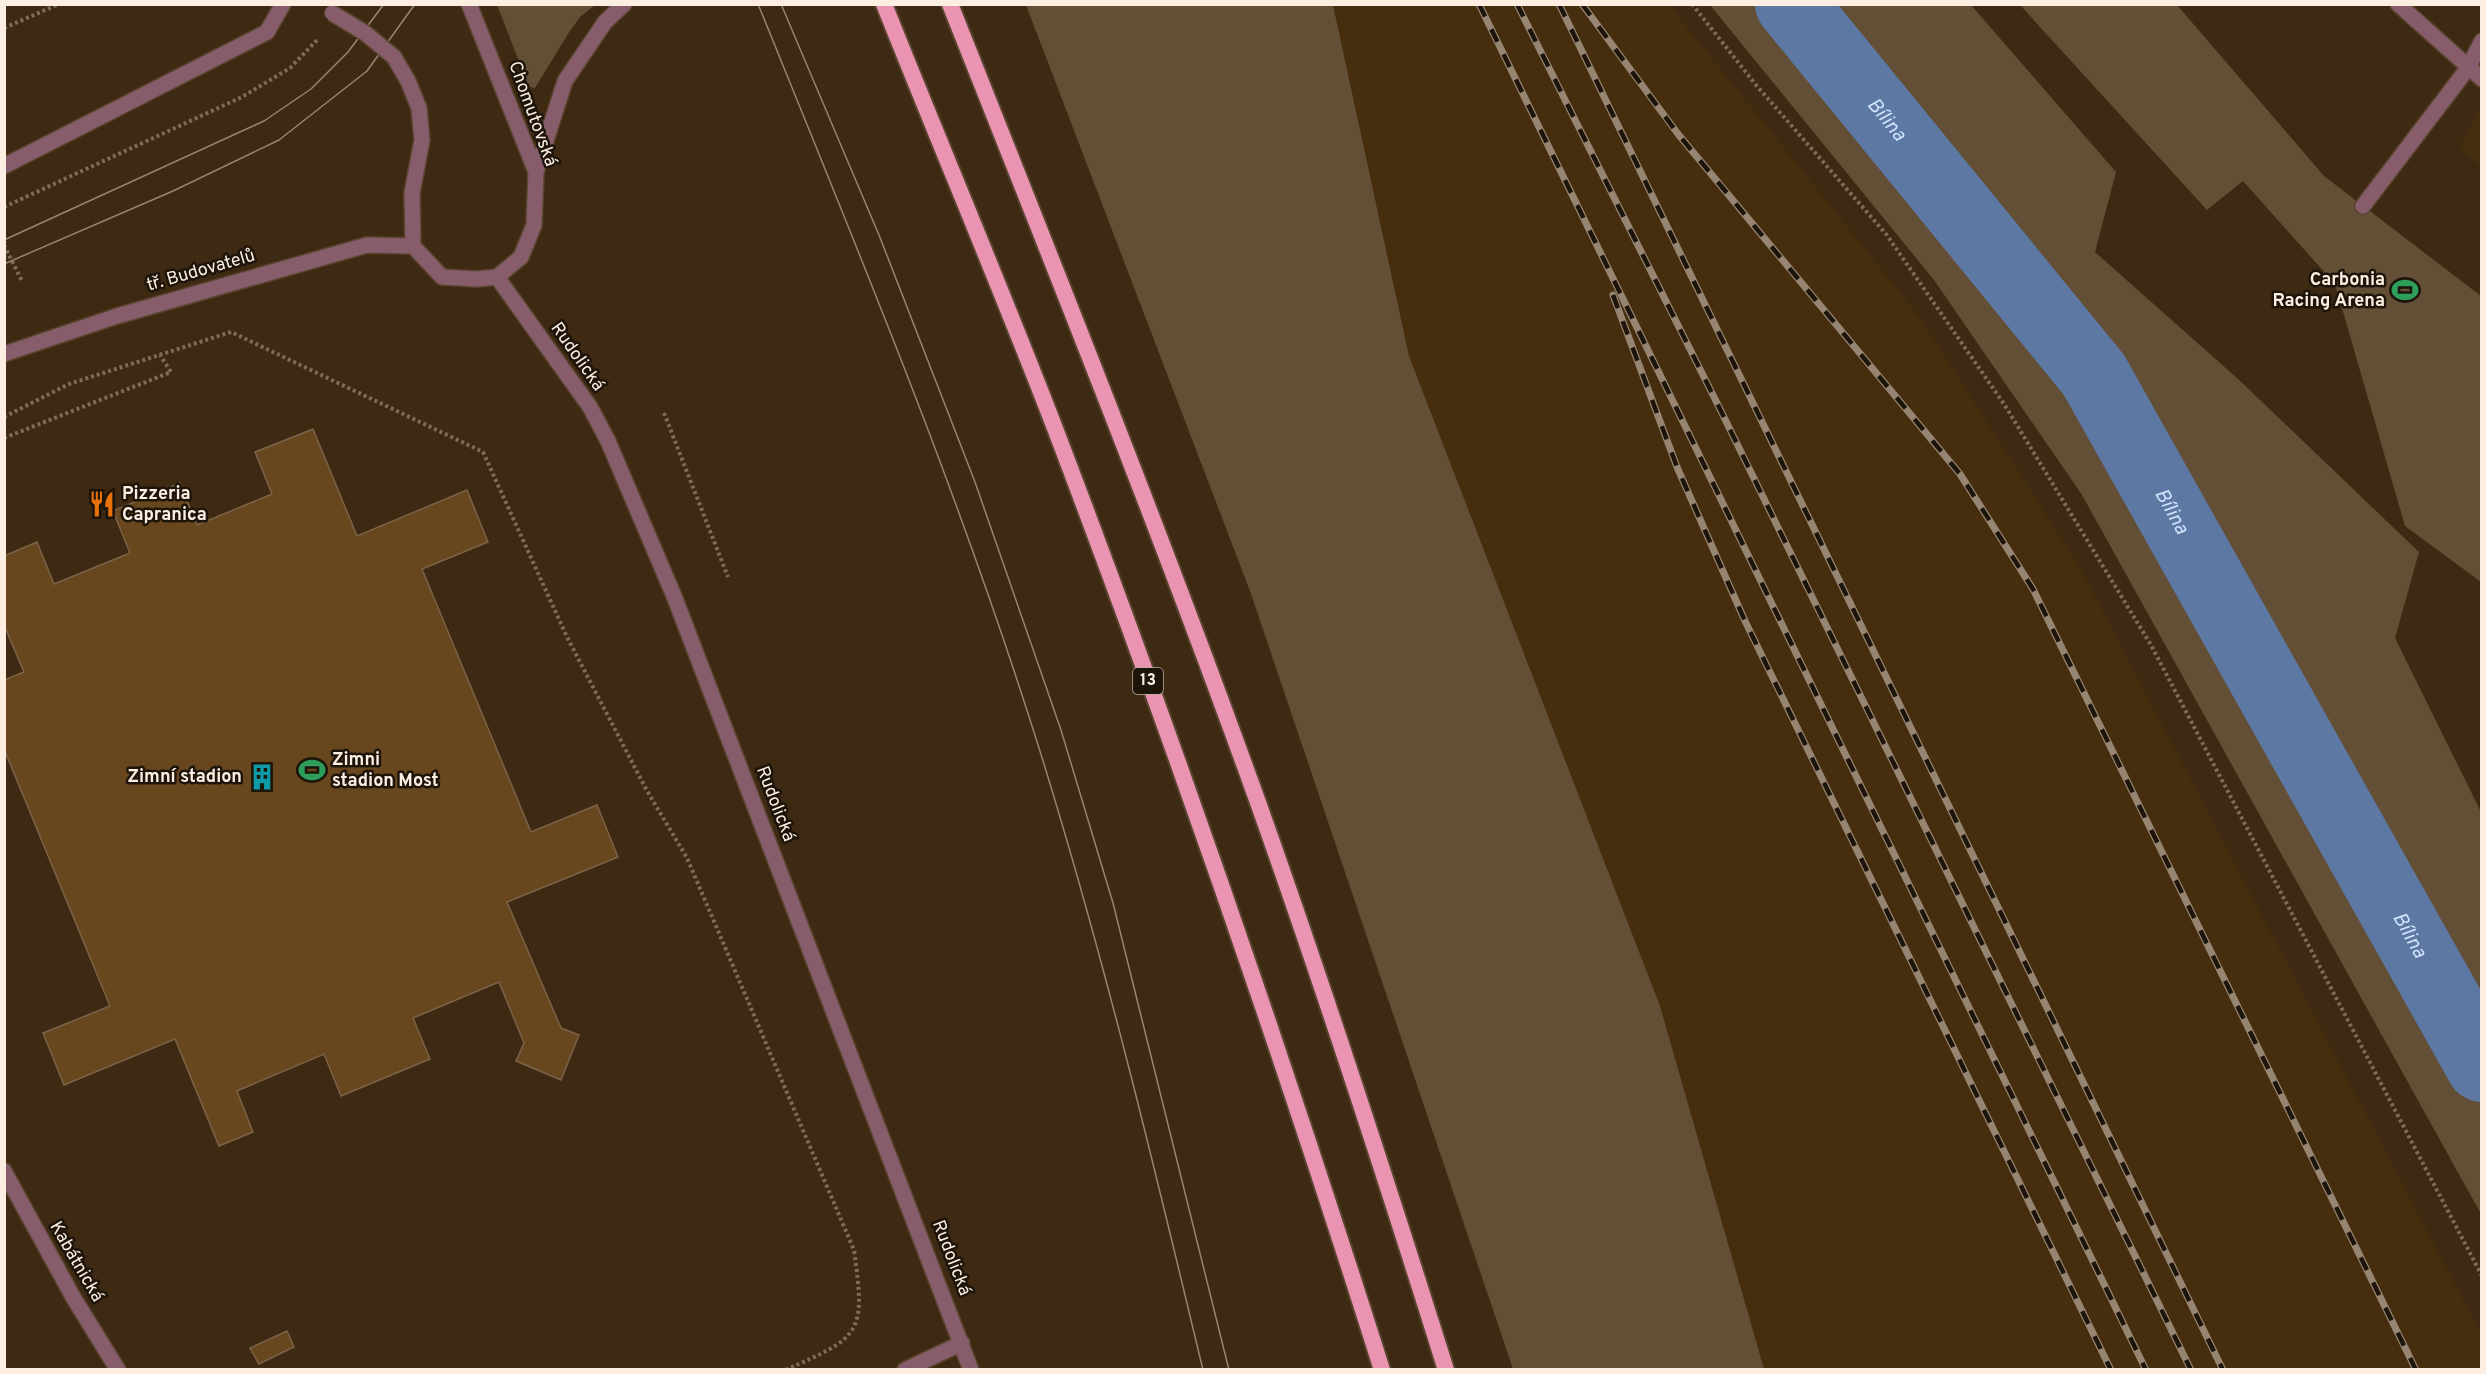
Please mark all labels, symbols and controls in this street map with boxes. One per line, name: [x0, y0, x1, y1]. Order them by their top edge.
street label: Chomutovská: [502, 58, 562, 170]
water label: Bílina: [1860, 93, 1912, 148]
street label: tř. Budovatelů: [144, 244, 258, 298]
place label: Carbonia Racing Arena: [2272, 269, 2385, 313]
sports icon: Carbonia Racing Arena: [2390, 275, 2420, 305]
street label: Rudolická: [545, 318, 609, 396]
place label: Pizzeria Capranica: [122, 483, 207, 527]
water label: Bílina: [2148, 484, 2194, 540]
restaurant icon: Pizzeria Capranica: [87, 489, 117, 519]
road number: 13: [1133, 668, 1163, 694]
place label: Zimni stadion Most: [332, 749, 439, 793]
sports icon: Zimni stadion Most: [297, 755, 327, 785]
building icon: Zimní stadion: [247, 762, 277, 792]
street label: Rudolická: [750, 763, 800, 845]
place label: Zimní stadion: [127, 766, 242, 789]
water label: Bílina: [2386, 908, 2432, 964]
street label: Rudolická: [926, 1217, 976, 1299]
street label: Kabátnická: [44, 1218, 108, 1306]

